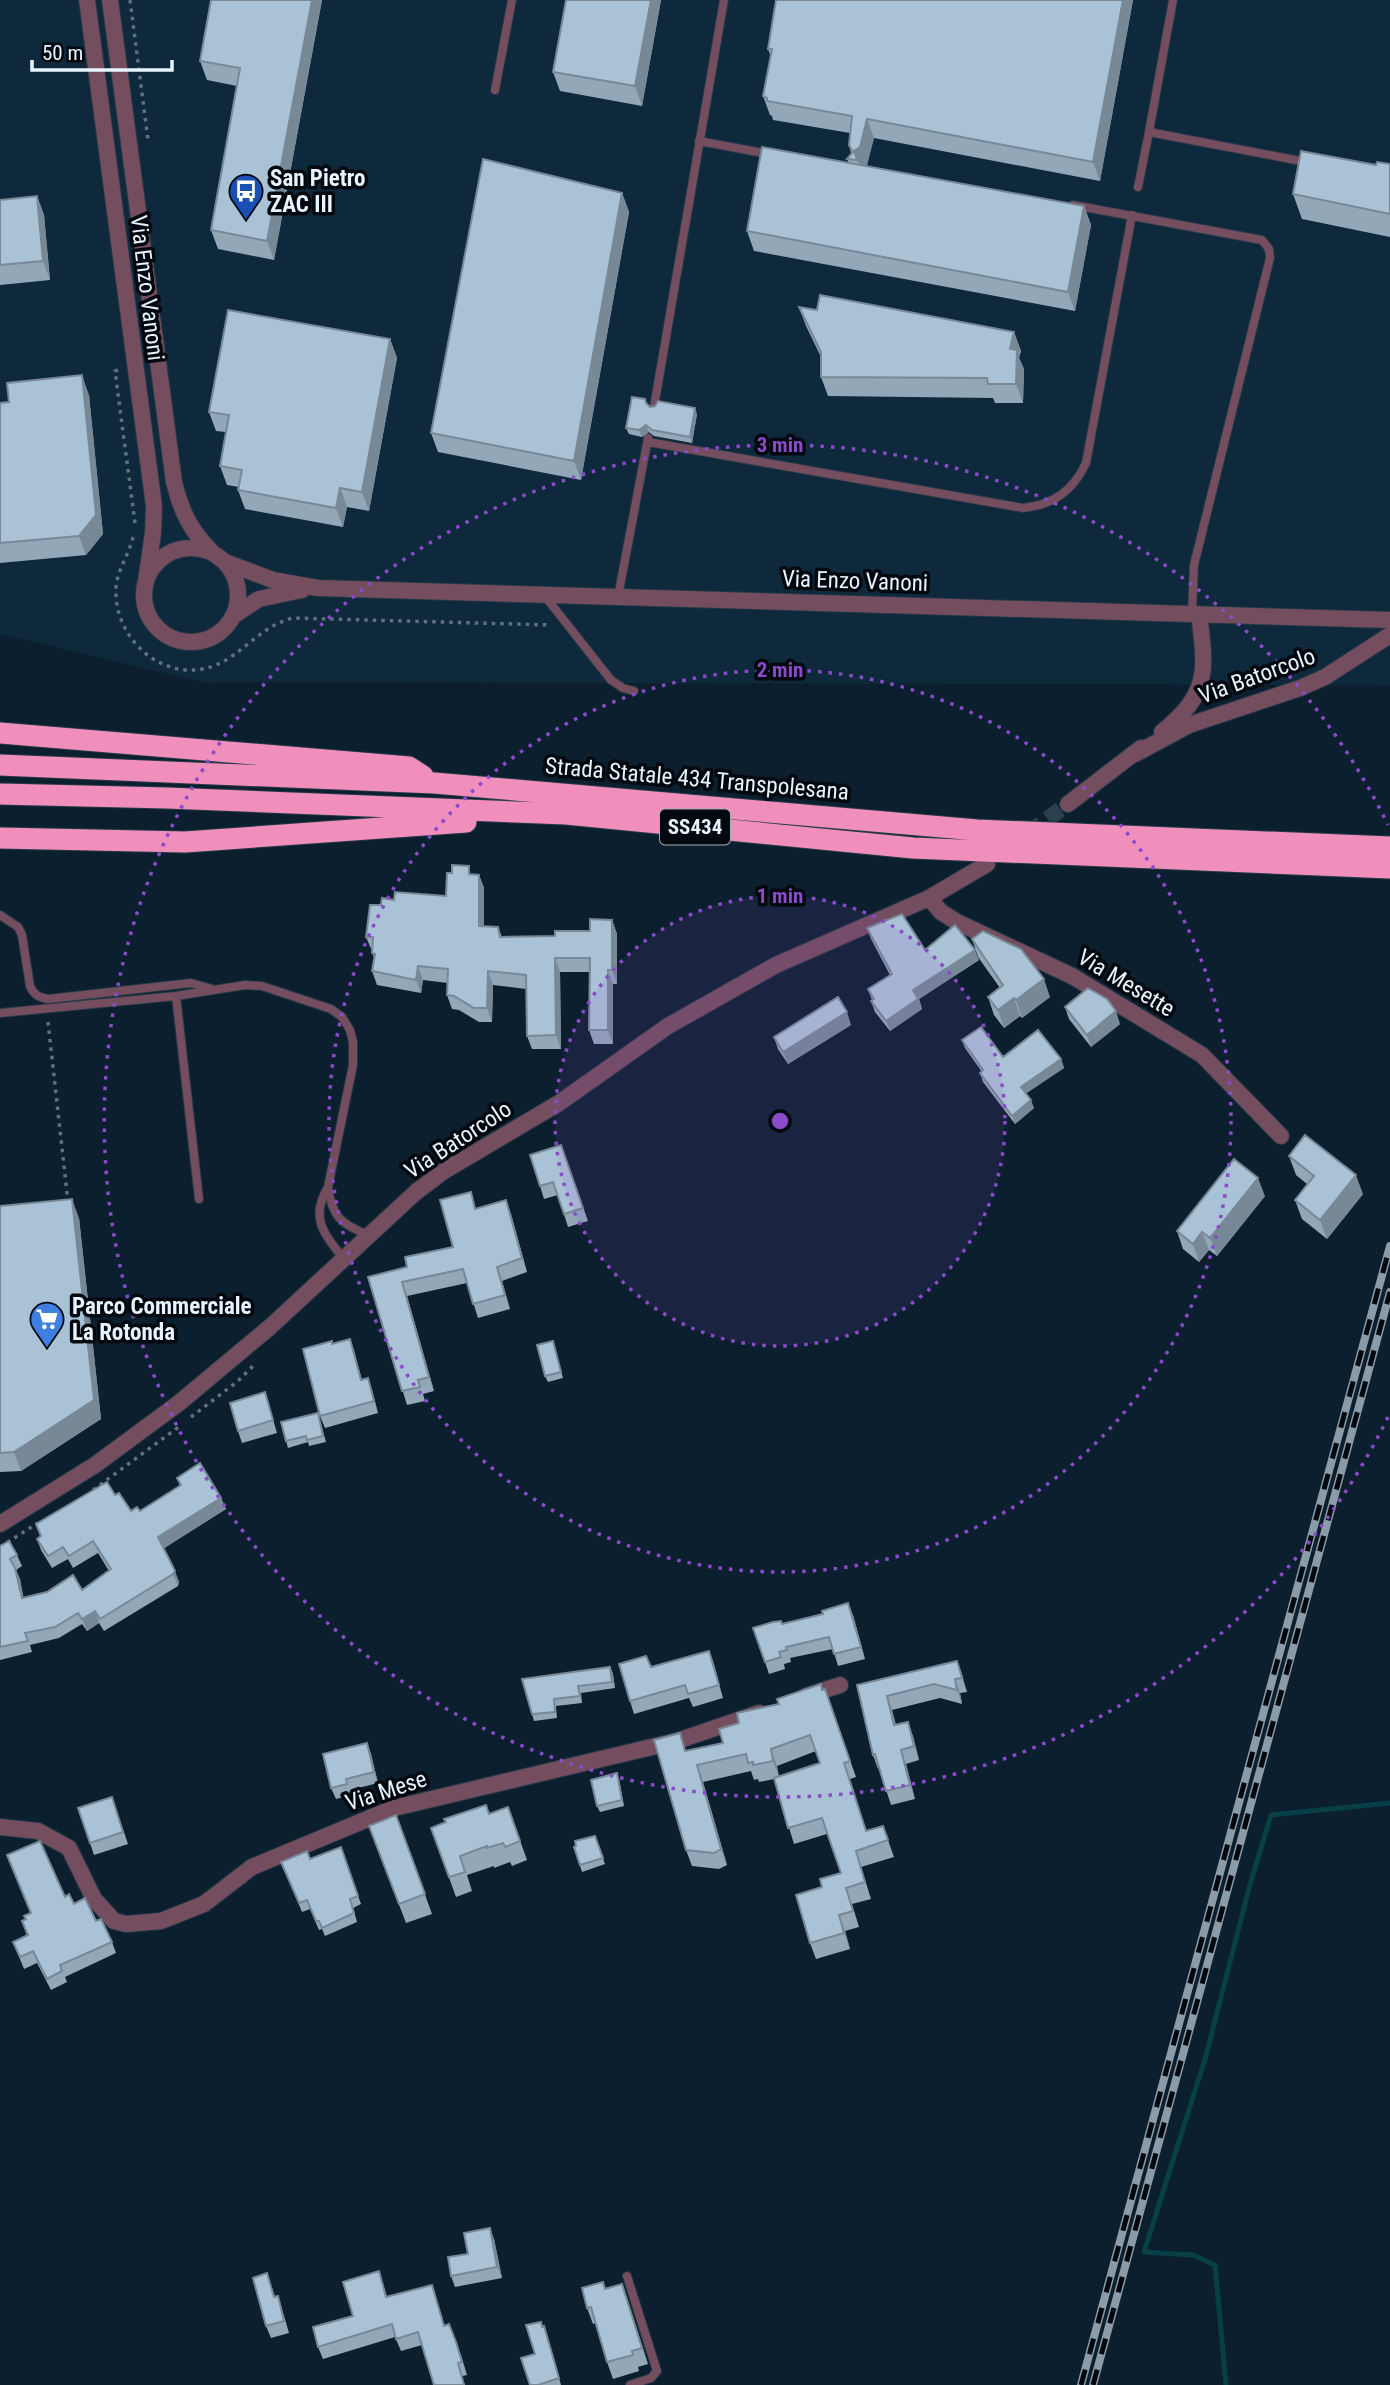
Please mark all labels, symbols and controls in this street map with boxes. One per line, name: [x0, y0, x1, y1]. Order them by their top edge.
scale bar: [32, 28, 172, 72]
text: 50 m: [42, 41, 83, 65]
place label: San Pietro ZAC III: [270, 165, 365, 218]
bus stop icon: San Pietro ZAC III: [227, 172, 265, 221]
street label: Via Enzo Vanoni: [125, 214, 169, 362]
text: 3 min: [757, 433, 803, 457]
street label: Via Enzo Vanoni: [781, 565, 929, 597]
street label: Via Batorcolo: [1195, 642, 1319, 710]
text: 2 min: [757, 658, 803, 682]
street label: Strada Statale 434 Transpolesana: [544, 752, 850, 806]
road number: SS434: [660, 810, 730, 844]
text: 1 min: [757, 884, 803, 908]
street label: Via Mesette: [1073, 944, 1179, 1022]
street label: Via Batorcolo: [400, 1095, 516, 1185]
centre of rings: [768, 1109, 792, 1133]
place label: Parco Commerciale La Rotonda: [72, 1293, 252, 1346]
supermarket icon: Parco Commerciale La Rotonda: [28, 1300, 66, 1349]
street label: Via Mese: [342, 1765, 430, 1817]

